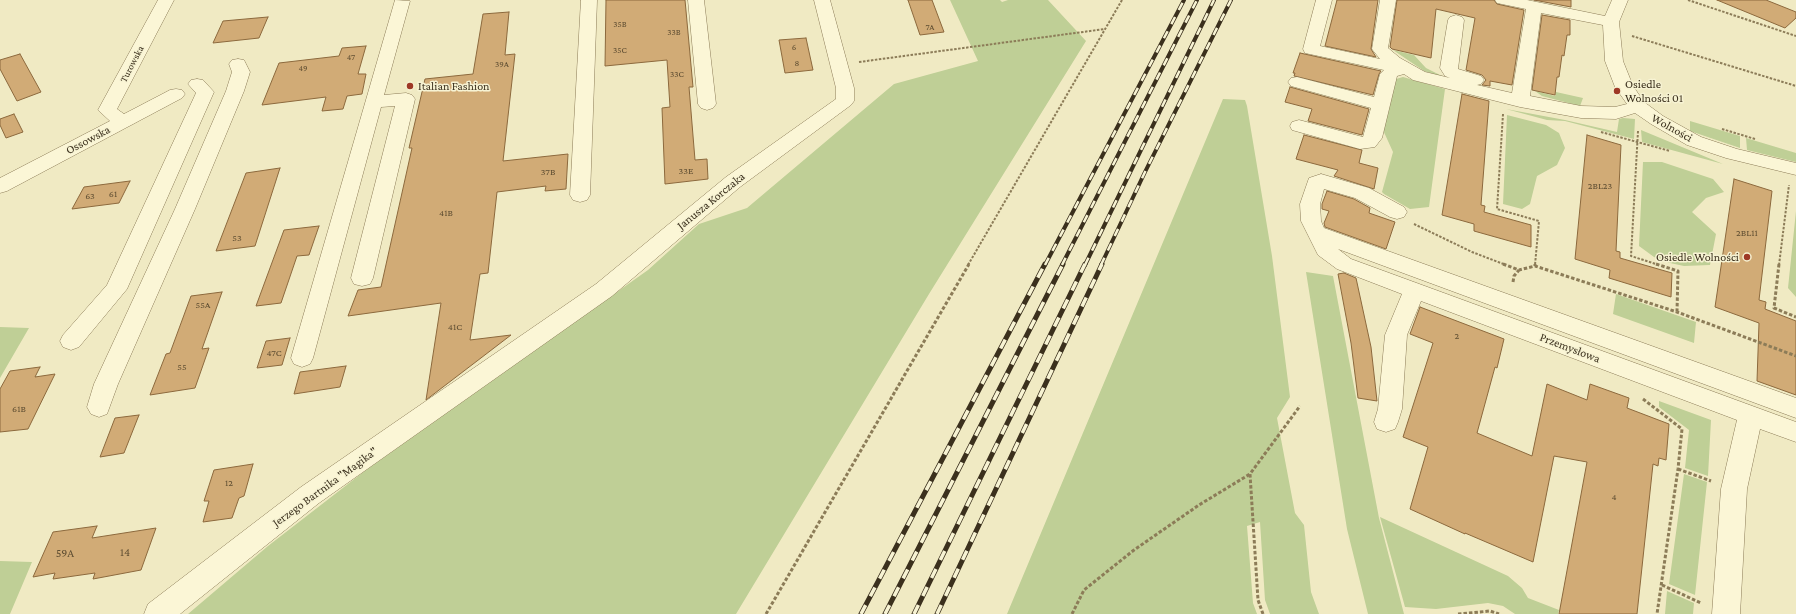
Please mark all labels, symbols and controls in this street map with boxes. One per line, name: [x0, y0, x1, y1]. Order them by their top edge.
house number: 35B: [613, 19, 627, 29]
house number: 7A: [926, 22, 934, 32]
house number: 33B: [667, 27, 681, 37]
house number: 6: [792, 42, 796, 52]
street label: Turowska: [117, 44, 147, 84]
house number: 35C: [613, 45, 627, 55]
house number: 47: [347, 52, 355, 62]
house number: 8: [795, 58, 799, 68]
house number: 39A: [495, 59, 509, 69]
house number: 49: [298, 63, 308, 73]
house number: 33C: [670, 69, 684, 79]
place label: Osiedle Wolności 01: [1625, 77, 1683, 105]
place label: Italian Fashion: [418, 79, 490, 93]
marker: Italian Fashion: [405, 81, 415, 91]
marker: Osiedle Wolności 01: [1612, 86, 1622, 96]
street label: Wolności: [1649, 111, 1695, 145]
street label: Ossowska: [63, 122, 113, 158]
house number: 33E: [679, 165, 693, 177]
house number: 37B: [541, 166, 555, 178]
street label: Janusza Korczaka: [674, 169, 748, 233]
house number: 2BL23: [1588, 180, 1612, 192]
house number: 61: [109, 188, 117, 200]
house number: 63: [85, 190, 95, 202]
house number: 41B: [439, 207, 453, 219]
house number: 2BL11: [1736, 227, 1758, 239]
house number: 53: [232, 232, 242, 244]
place label: Osiedle Wolności: [1656, 250, 1739, 264]
marker: Osiedle Wolności: [1742, 252, 1752, 262]
house number: 55A: [196, 299, 210, 311]
house number: 41C: [448, 321, 462, 333]
house number: 2: [1455, 330, 1459, 342]
street label: Przemysłowa: [1538, 330, 1602, 366]
house number: 47C: [266, 347, 282, 359]
house number: 55: [177, 361, 187, 373]
house number: 61B: [12, 403, 26, 415]
street label: Jerzego Bartnika "Magika": [270, 444, 380, 530]
house number: 12: [225, 477, 233, 489]
house number: 4: [1611, 491, 1617, 503]
house number: 14: [120, 545, 130, 559]
house number: 59A: [56, 546, 74, 560]

